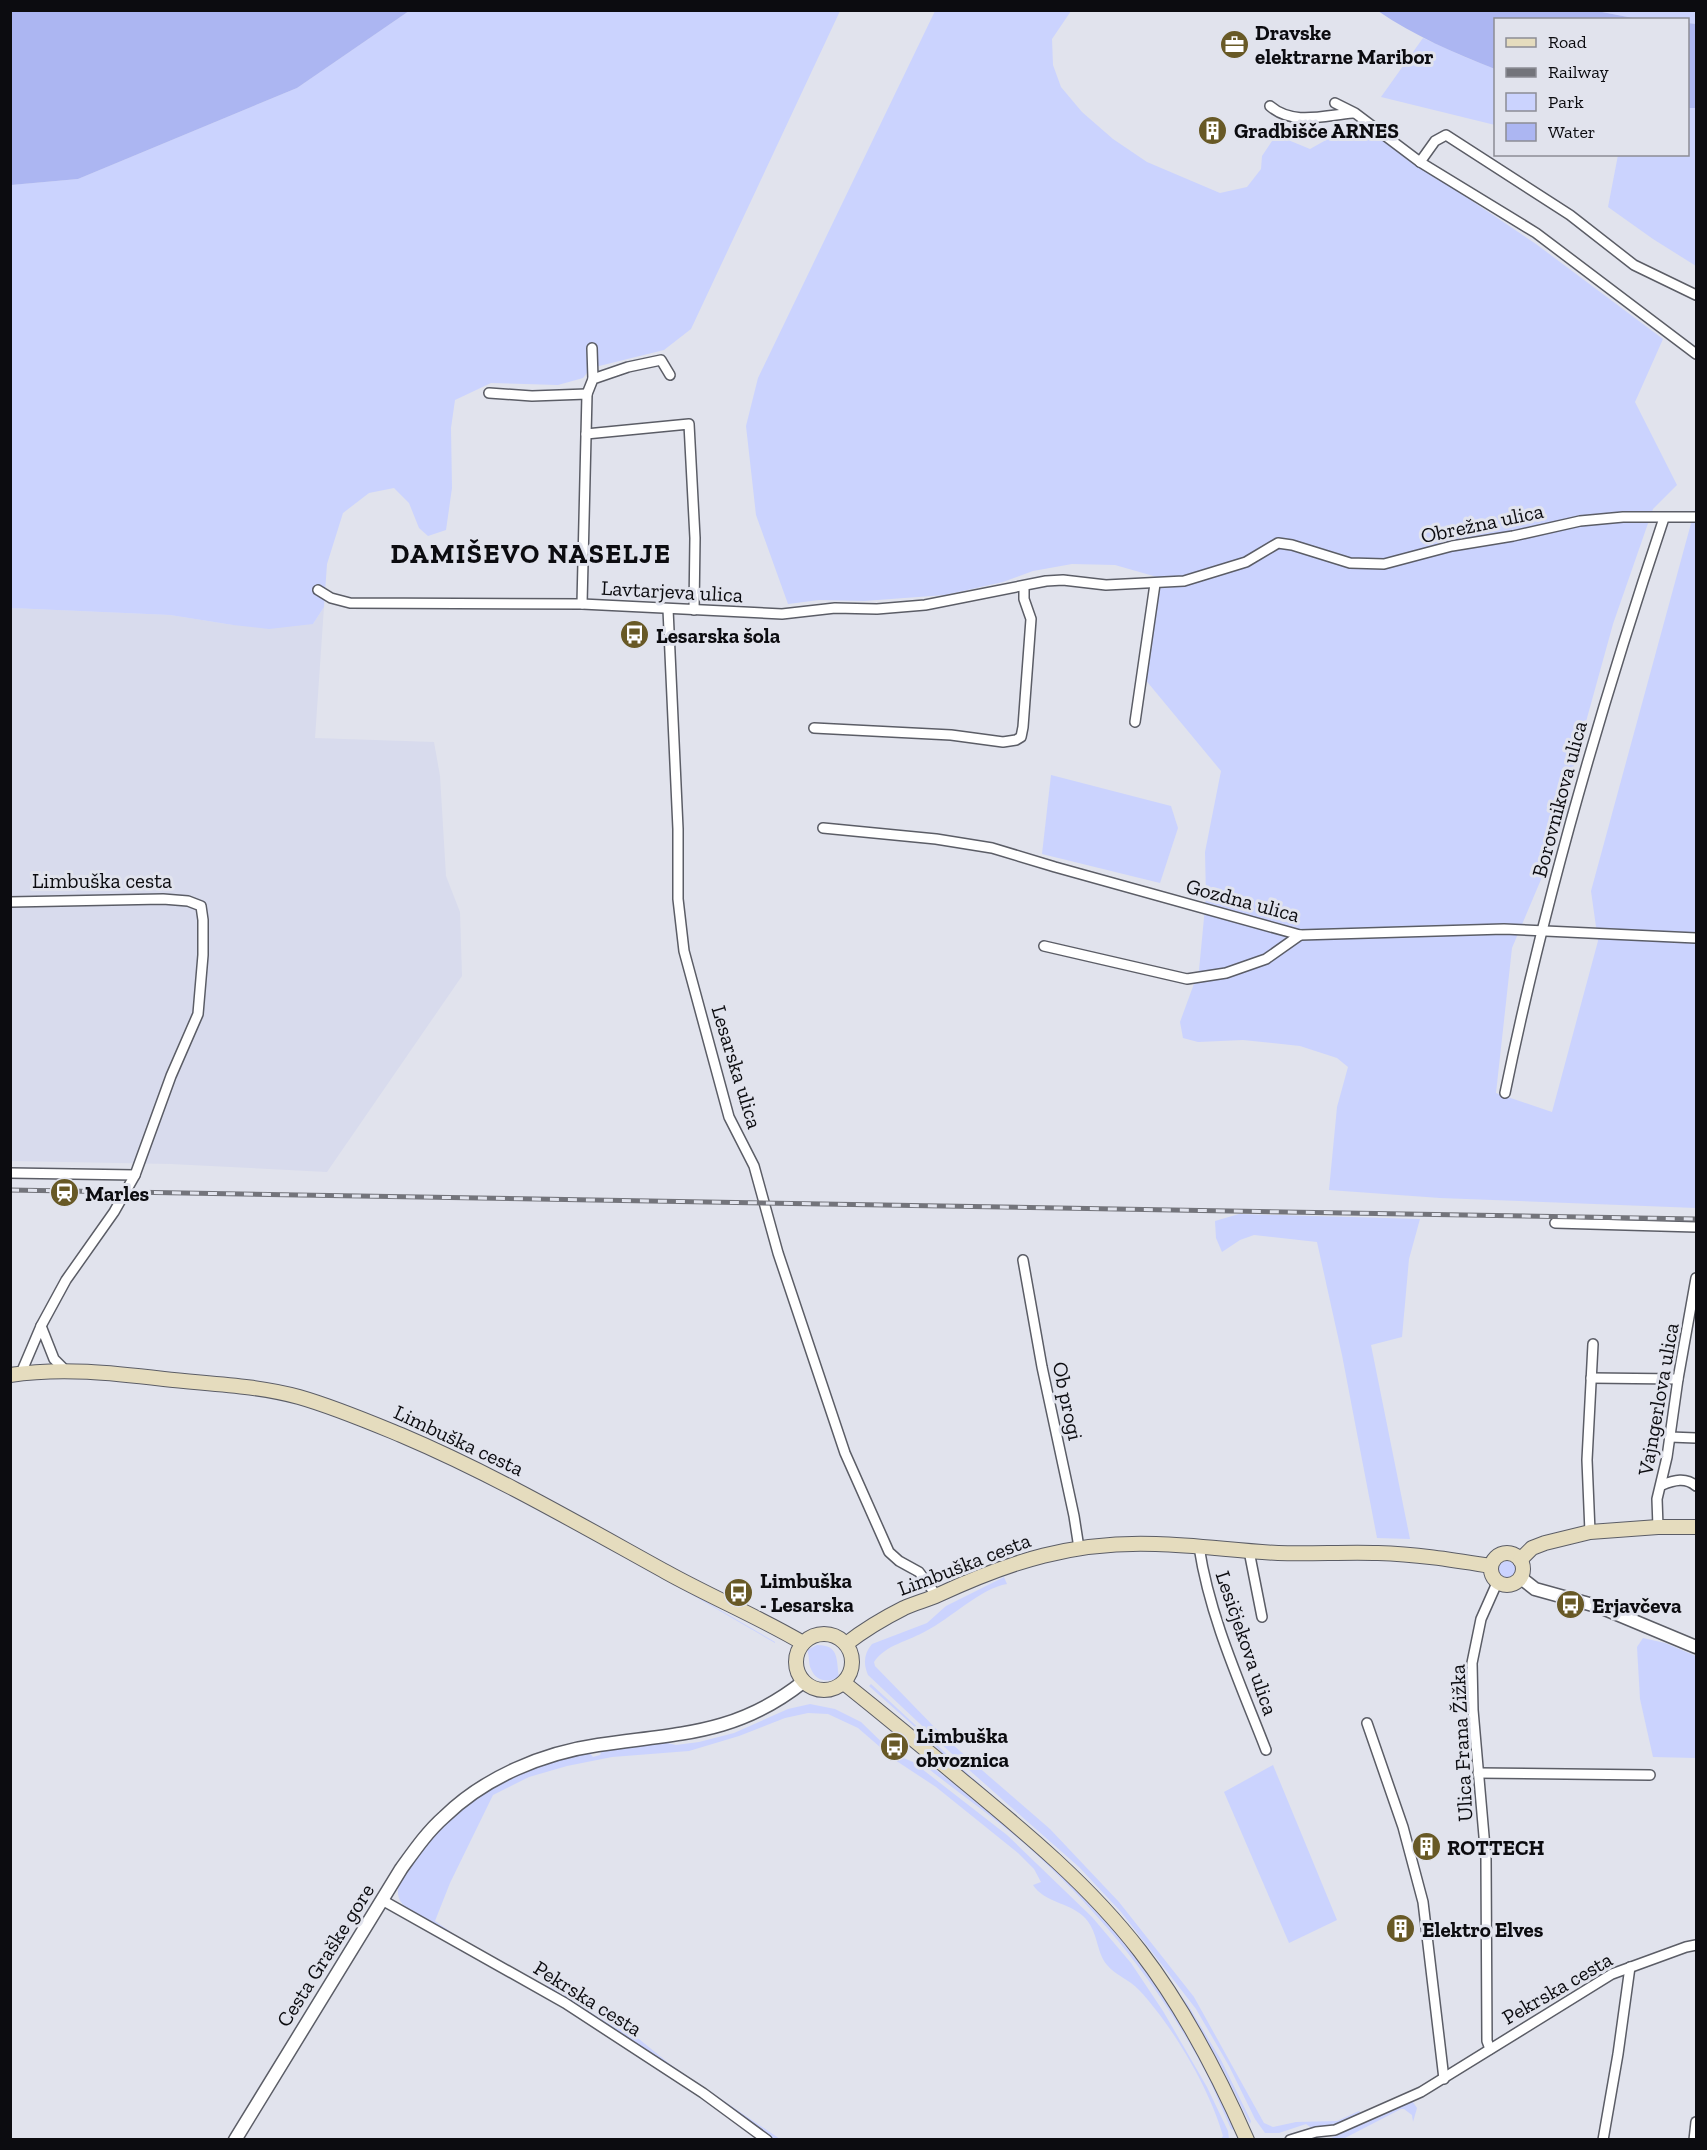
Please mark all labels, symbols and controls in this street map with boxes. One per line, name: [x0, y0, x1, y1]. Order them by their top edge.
legend: [1494, 18, 1689, 156]
place label: Dravske elektrarne Maribor: [1255, 20, 1434, 69]
office icon: Dravske elektrarne Maribor: [1218, 28, 1250, 60]
text: Road: [1548, 31, 1587, 53]
text: Railway: [1548, 61, 1610, 83]
text: Park: [1548, 91, 1584, 113]
building icon: Gradbišče ARNES: [1197, 114, 1229, 146]
place label: Gradbišče ARNES: [1234, 118, 1399, 143]
text: Water: [1548, 121, 1595, 143]
street label: Obrežna ulica: [1418, 498, 1546, 548]
district label: DAMIŠEVO NASELJE: [391, 538, 671, 570]
street label: Lavtarjeva ulica: [600, 575, 744, 608]
bus stop icon: Lesarska šola: [619, 619, 651, 651]
place label: Lesarska šola: [656, 623, 781, 648]
street label: Borovnikova ulica: [1526, 718, 1592, 880]
street label: Limbuška cesta: [32, 868, 172, 893]
street label: Gozdna ulica: [1183, 873, 1303, 927]
street label: Lesarska ulica: [706, 1002, 768, 1132]
station icon: Marles: [48, 1177, 80, 1209]
place label: Marles: [85, 1181, 150, 1206]
street label: Vajngerlova ulica: [1632, 1321, 1685, 1478]
street label: Ob progi: [1047, 1359, 1089, 1443]
street label: Limbuška cesta: [390, 1399, 528, 1481]
street label: Limbuška cesta: [894, 1527, 1034, 1601]
place label: Limbuška - Lesarska: [760, 1568, 854, 1617]
street label: Lesičjekova ulica: [1210, 1568, 1283, 1719]
bus stop icon: Limbuška - Lesarska: [723, 1576, 755, 1608]
bus stop icon: Erjavčeva: [1555, 1589, 1587, 1621]
place label: Erjavčeva: [1592, 1593, 1682, 1618]
street label: Ulica Frana Žižka: [1444, 1664, 1478, 1822]
place label: Limbuška obvoznica: [916, 1723, 1010, 1772]
bus stop icon: Limbuška obvoznica: [879, 1731, 911, 1763]
building icon: ROTTECH: [1410, 1831, 1442, 1863]
place label: ROTTECH: [1447, 1835, 1545, 1860]
street label: Cesta Graške gore: [271, 1879, 379, 2031]
building icon: Elektro Elves: [1385, 1913, 1417, 1945]
place label: Elektro Elves: [1422, 1917, 1544, 1942]
street label: Pekrska cesta: [1498, 1946, 1616, 2030]
street label: Pekrska cesta: [529, 1955, 647, 2041]

